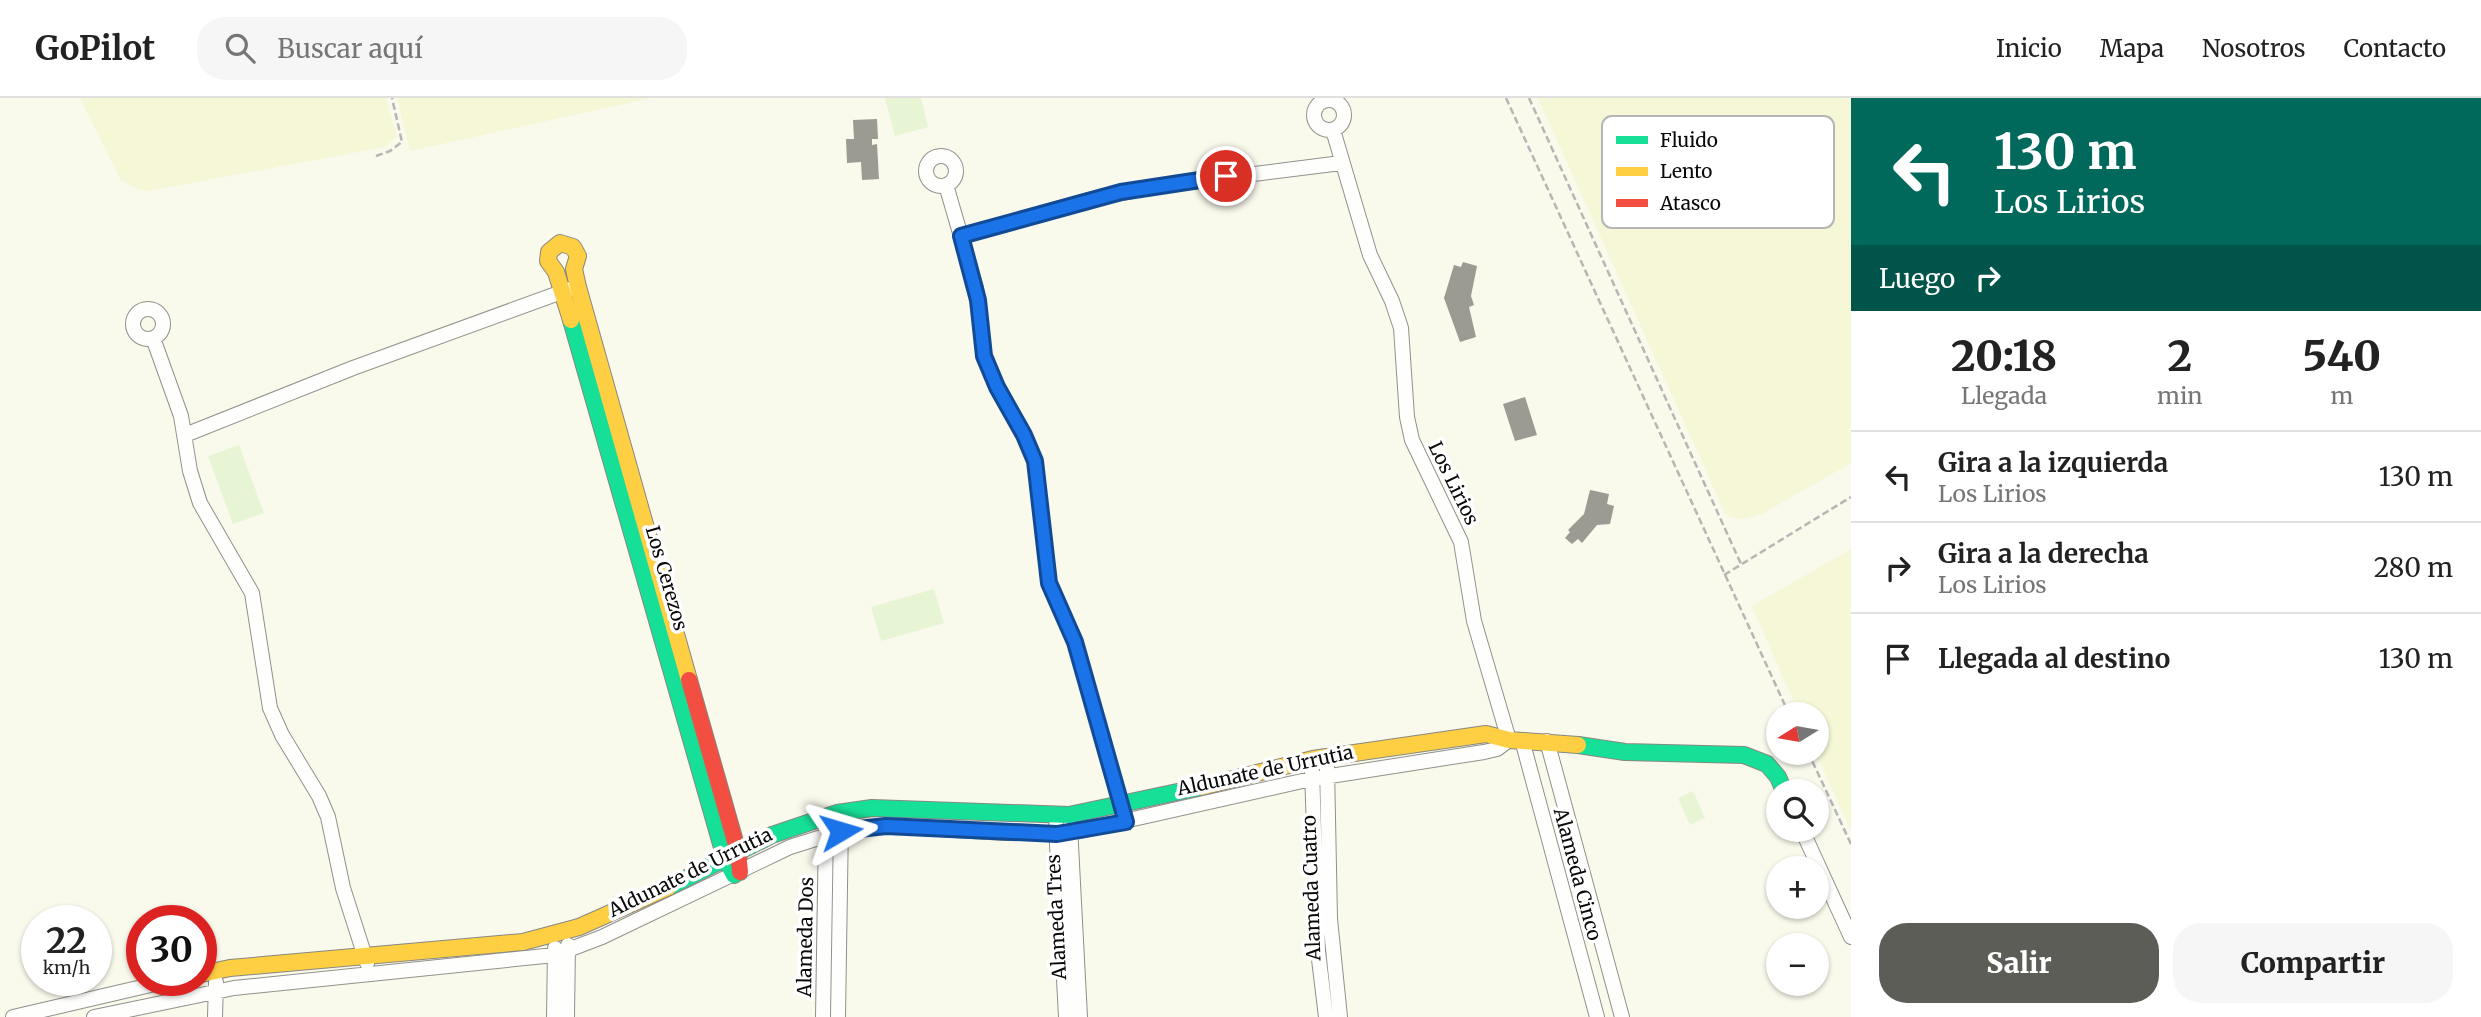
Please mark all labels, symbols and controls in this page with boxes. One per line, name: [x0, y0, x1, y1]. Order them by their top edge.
search box: [197, 17, 687, 80]
text: GoPilot: [35, 28, 155, 69]
icon: search: [221, 29, 259, 67]
text: Buscar aquí: [277, 32, 423, 65]
text: Inicio: [1996, 33, 2062, 64]
text: Mapa: [2100, 33, 2164, 64]
text: Nosotros: [2202, 33, 2306, 64]
text: Contacto: [2344, 33, 2446, 64]
legend: [1602, 116, 1834, 228]
text: 130 m: [1994, 121, 2137, 182]
icon: left: [1879, 126, 1970, 217]
text: Fluido: [1660, 128, 1718, 152]
pin: [1196, 146, 1256, 206]
icon: arrive: [1207, 157, 1245, 195]
text: Lento: [1660, 159, 1712, 183]
text: Los Lirios: [1994, 182, 2145, 222]
text: Atasco: [1659, 191, 1721, 215]
icon: right: [1969, 259, 2007, 297]
text: Luego: [1879, 262, 1955, 295]
text: 20:18: [1951, 330, 2057, 382]
text: 2: [2168, 330, 2192, 382]
text: 540: [2303, 330, 2381, 382]
text: Llegada: [1961, 381, 2047, 410]
text: min: [2157, 381, 2203, 410]
text: m: [2330, 381, 2353, 410]
street label: Los Lirios: [1424, 437, 1484, 529]
text: Gira a la izquierda: [1938, 446, 2168, 479]
icon: left: [1879, 458, 1917, 496]
text: 130 m: [2379, 460, 2453, 493]
text: Los Lirios: [1938, 479, 2047, 508]
street label: Los Cerezos: [641, 523, 693, 633]
text: Gira a la derecha: [1938, 537, 2149, 570]
icon: right: [1879, 549, 1917, 587]
text: 280 m: [2374, 551, 2453, 584]
text: Los Lirios: [1938, 570, 2047, 599]
icon: arrive: [1879, 640, 1917, 678]
text: Llegada al destino: [1938, 642, 2170, 675]
text: 130 m: [2379, 642, 2453, 675]
north arrow: [1766, 702, 1829, 765]
map controls: [1766, 702, 1829, 996]
street label: Aldunate de Urrutia: [1174, 740, 1355, 801]
button: search: [1766, 779, 1829, 842]
position arrow: [804, 794, 878, 868]
street label: Alameda Cinco: [1548, 804, 1607, 943]
street label: Alameda Cuatro: [1296, 815, 1326, 962]
street label: Aldunate de Urrutia: [603, 822, 776, 923]
street label: Alameda Tres: [1041, 854, 1071, 981]
button: +: [1766, 856, 1829, 919]
street label: Alameda Dos: [792, 877, 818, 998]
speed limit sign: 30: [126, 905, 217, 996]
text: 22: [46, 919, 87, 963]
button: Salir: [1879, 923, 2159, 1003]
button: Compartir: [2173, 923, 2453, 1003]
button: −: [1766, 933, 1829, 996]
text: km/h: [43, 956, 90, 979]

